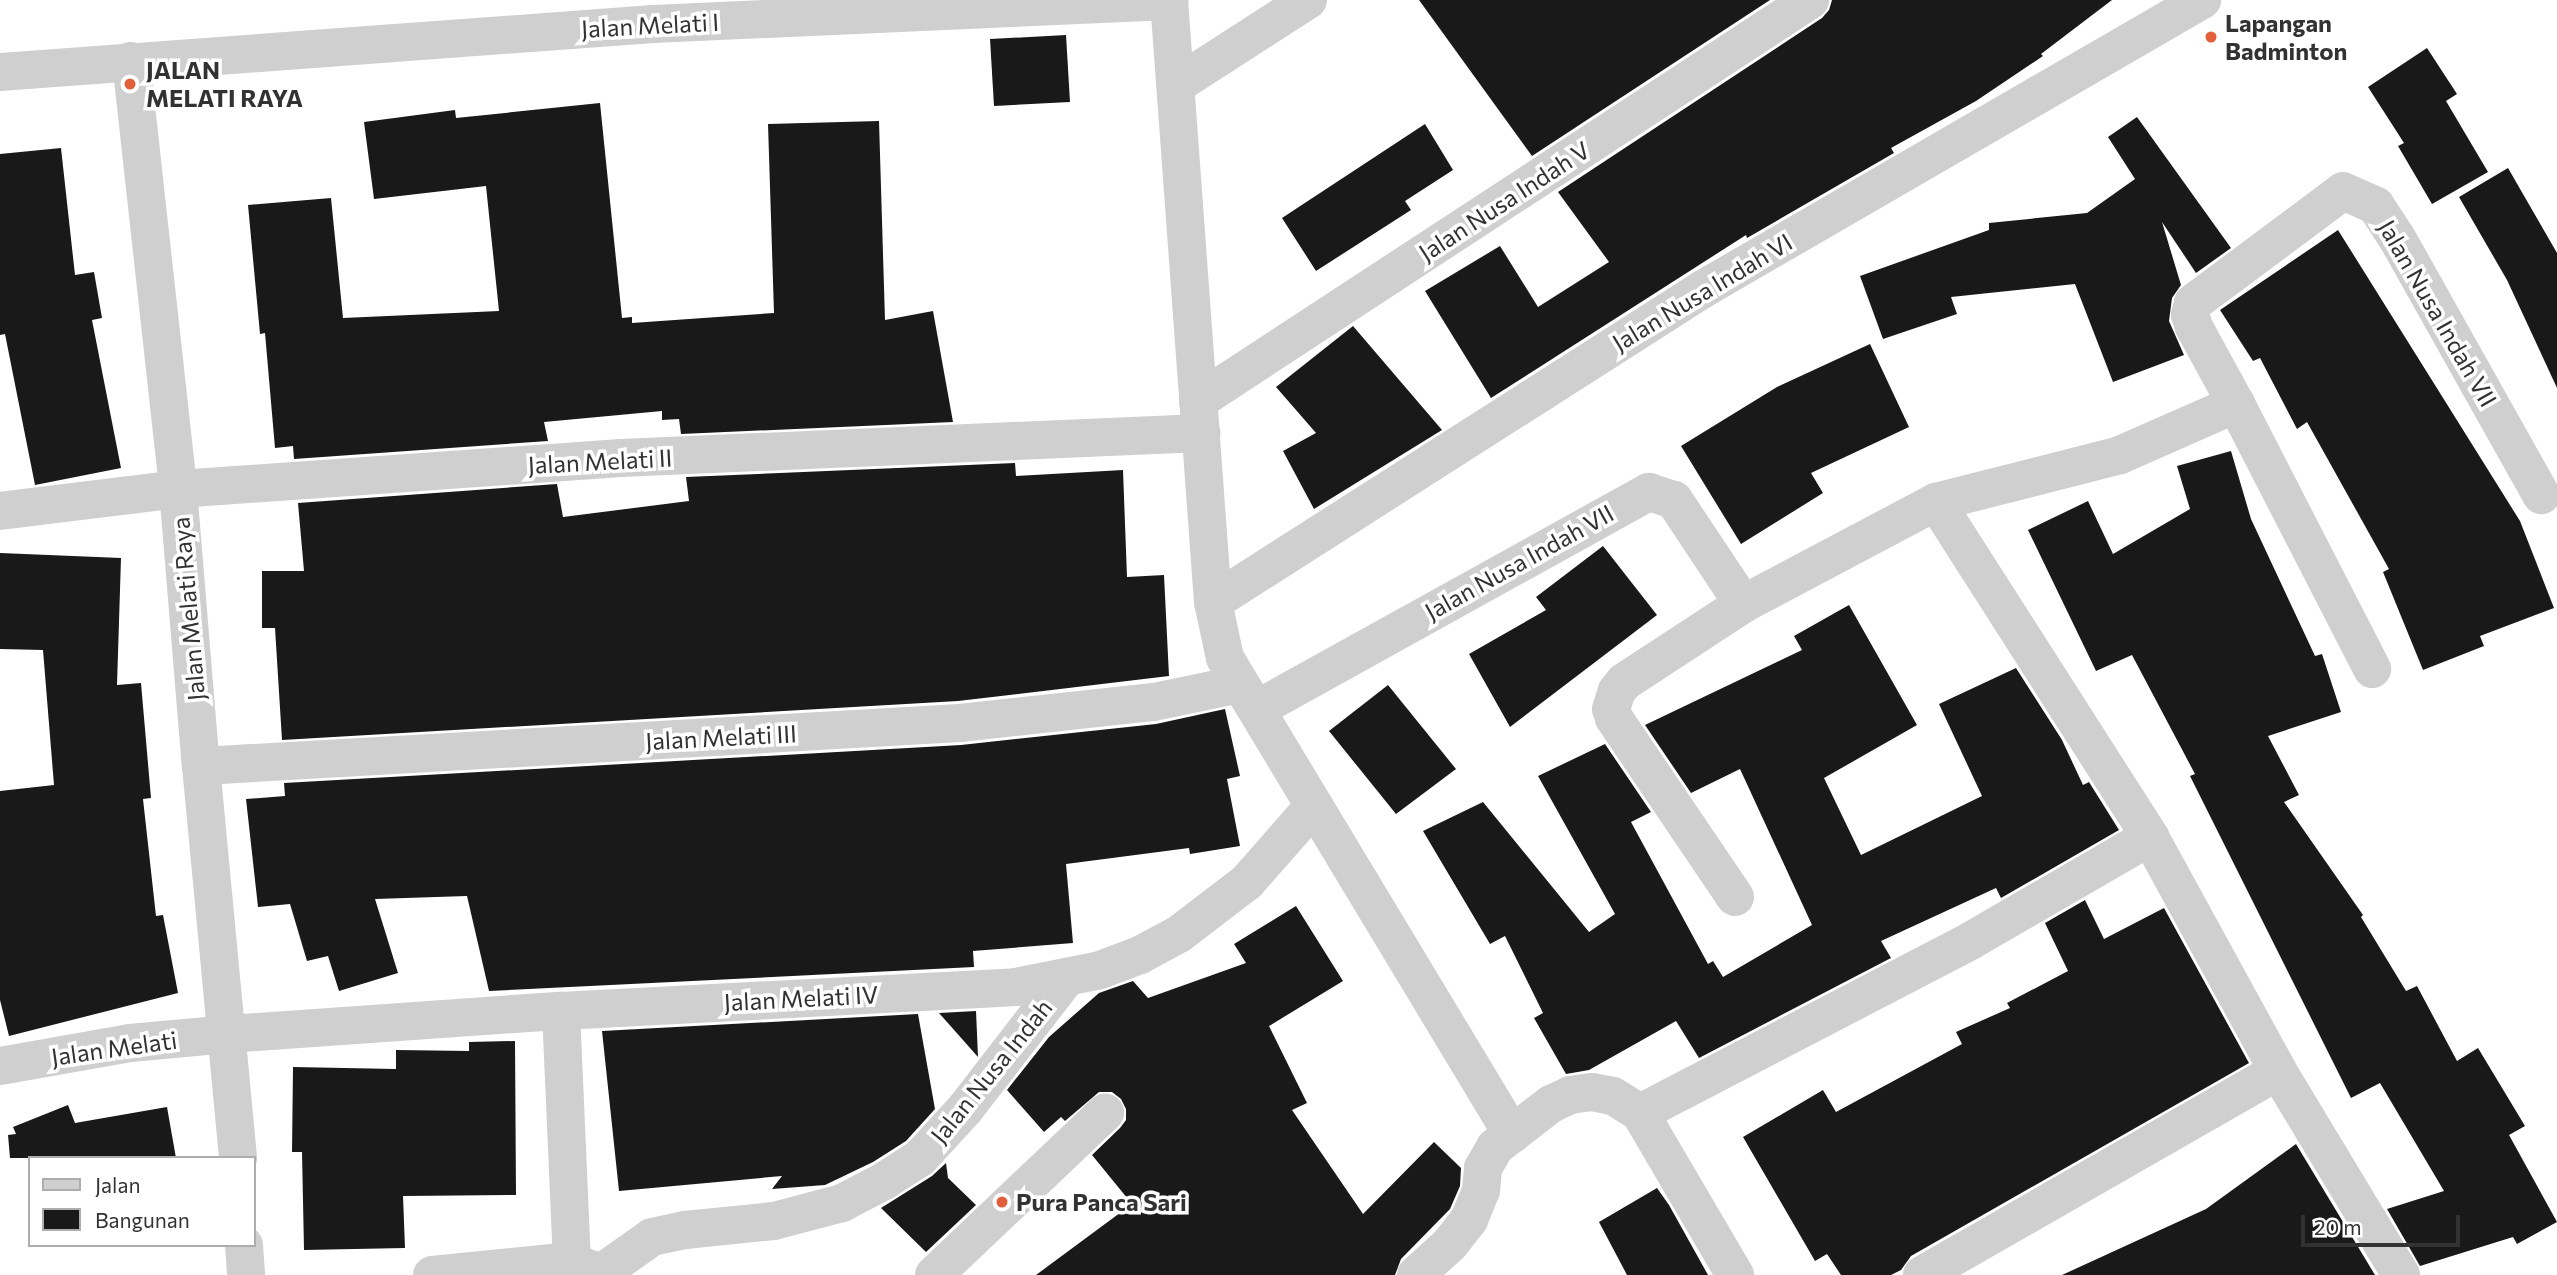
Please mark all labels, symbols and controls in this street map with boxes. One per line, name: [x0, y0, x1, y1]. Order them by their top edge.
street label: Jalan Melati I: [580, 7, 720, 43]
place label: Lapangan Badminton: [2225, 9, 2347, 65]
marker: Lapangan Badminton: [2203, 29, 2219, 45]
place label: JALAN MELATI RAYA: [146, 56, 303, 112]
marker: JALAN MELATI RAYA: [120, 74, 140, 94]
street label: Jalan Nusa Indah V: [1413, 135, 1595, 267]
street label: Jalan Nusa Indah VII: [2373, 214, 2503, 412]
street label: Jalan Nusa Indah VI: [1607, 227, 1797, 357]
street label: Jalan Melati II: [527, 443, 673, 479]
street label: Jalan Nusa Indah VII: [1420, 498, 1618, 626]
street label: Jalan Melati Raya: [166, 516, 210, 702]
street label: Jalan Melati III: [645, 719, 797, 755]
street label: Jalan Melati IV: [723, 980, 879, 1016]
street label: Jalan Nusa Indah: [924, 993, 1058, 1149]
street label: Jalan Melati: [49, 1025, 179, 1071]
legend: [28, 1156, 256, 1247]
text: Jalan: [95, 1172, 140, 1197]
place label: Pura Panca Sari: [1016, 1188, 1187, 1216]
marker: Pura Panca Sari: [994, 1194, 1010, 1210]
scale bar: [2305, 1202, 2464, 1246]
text: Bangunan: [95, 1207, 190, 1232]
text: 20 m: [2314, 1214, 2362, 1239]

